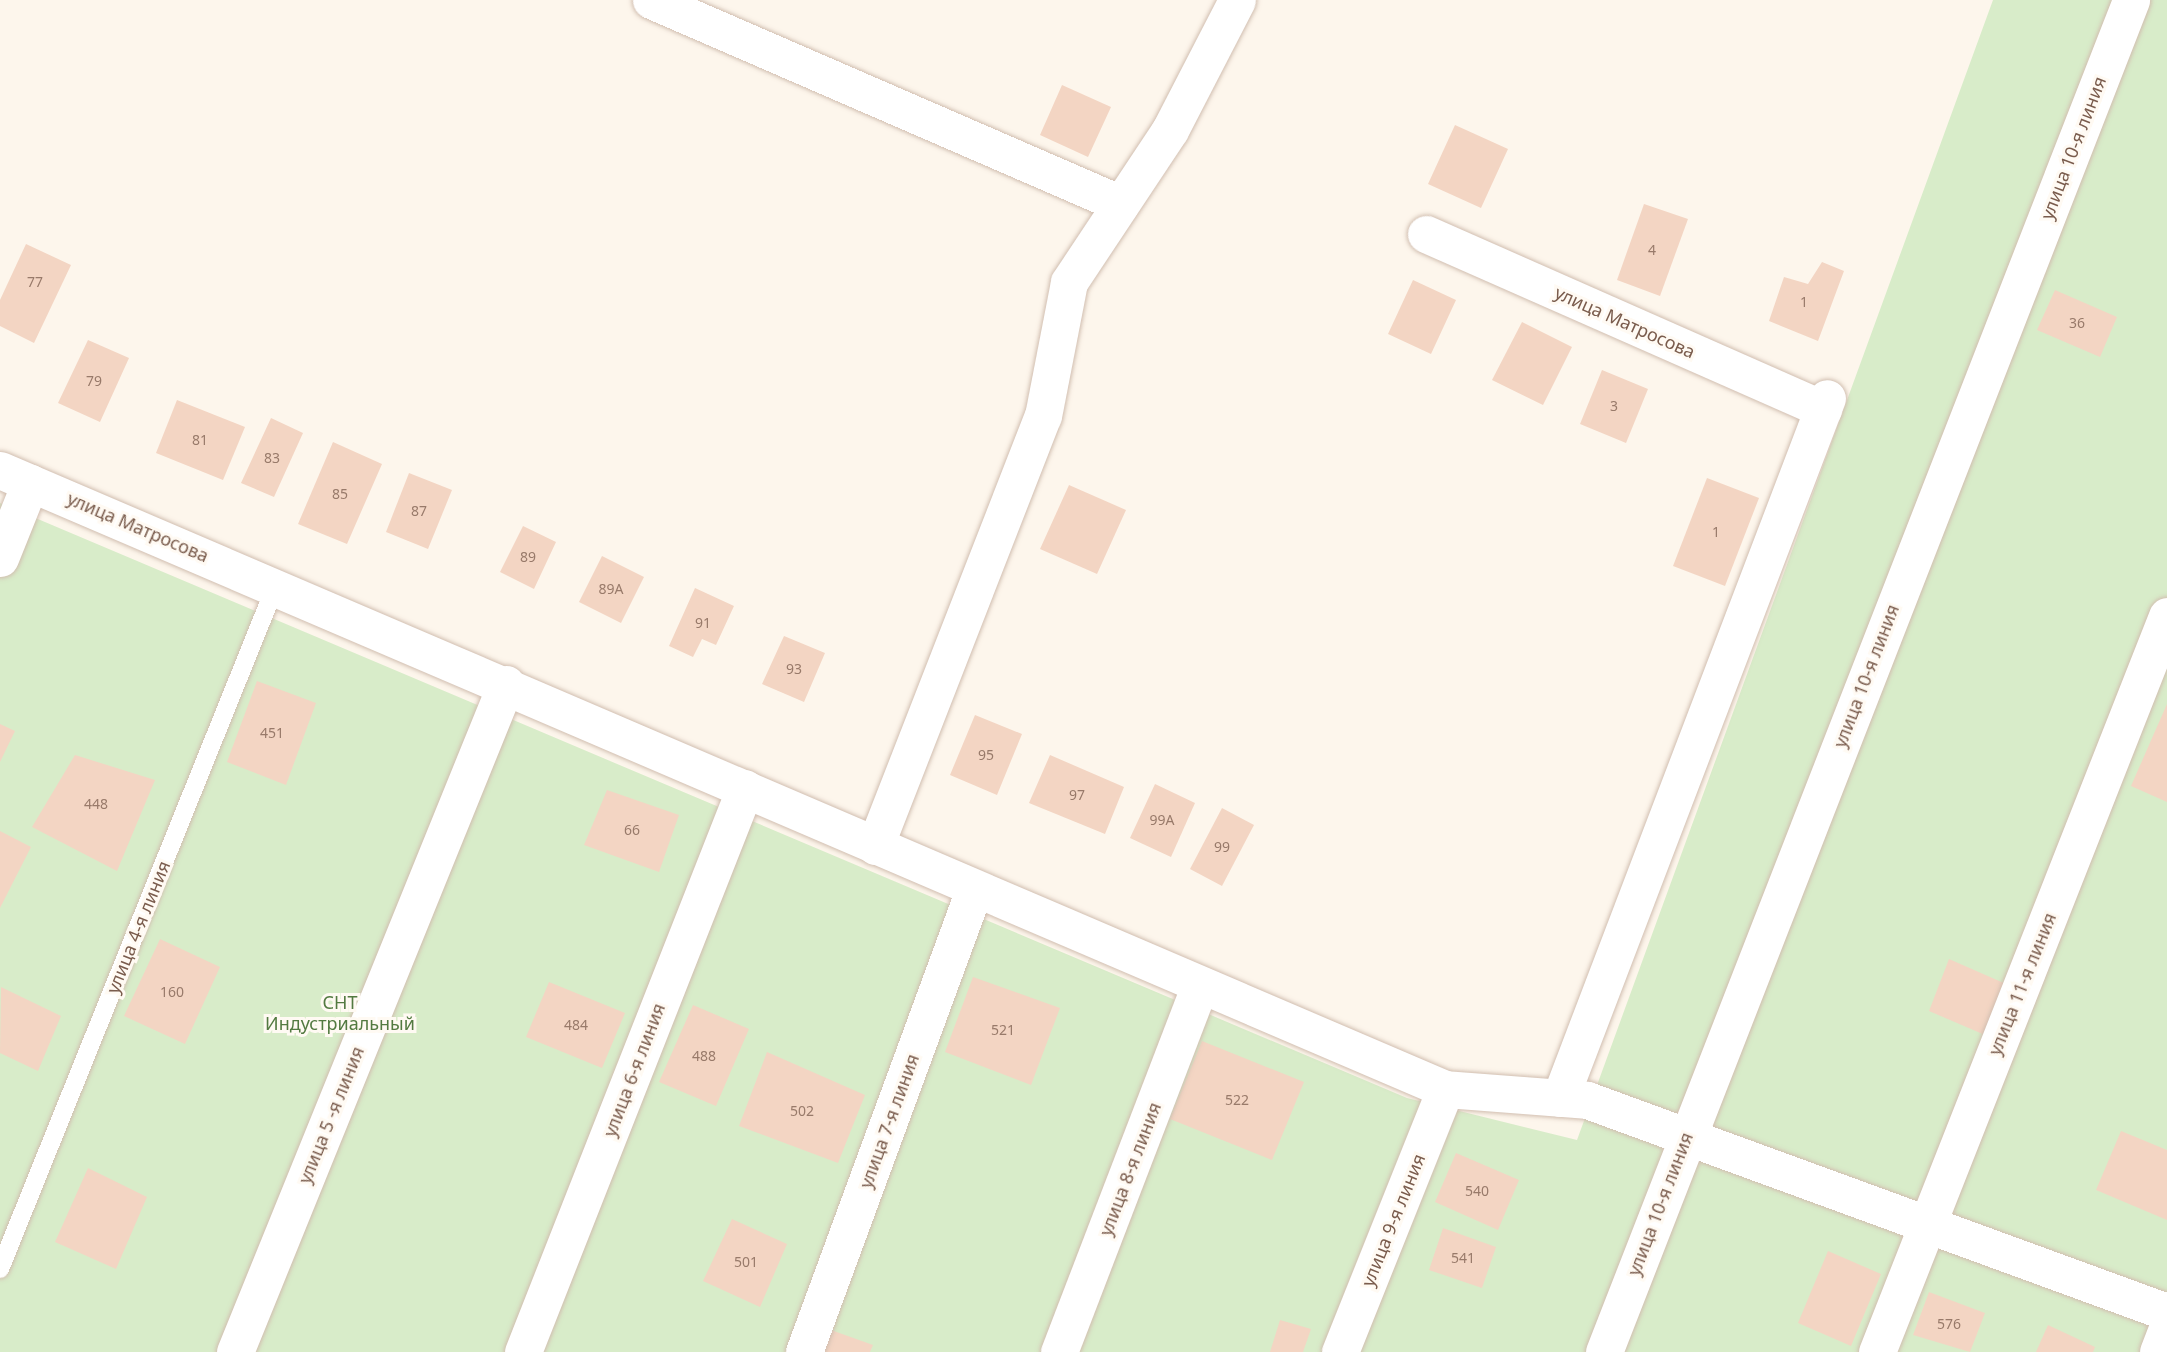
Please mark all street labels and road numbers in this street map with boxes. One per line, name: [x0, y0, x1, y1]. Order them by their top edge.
street label: улица 10-я линия: [2036, 73, 2110, 223]
street label: улица Матросова: [1551, 281, 1699, 363]
street label: улица Матросова: [64, 487, 212, 567]
street label: улица 10-я линия: [1829, 601, 1903, 751]
street label: улица 4-я линия: [102, 857, 174, 997]
street label: улица 11-я линия: [1984, 910, 2060, 1058]
street label: улица 6-я линия: [599, 1000, 669, 1140]
street label: улица 5 -я линия: [294, 1043, 368, 1187]
street label: улица 7-я линия: [855, 1051, 923, 1191]
street label: улица 8-я линия: [1095, 1099, 1165, 1239]
street label: улица 10-я линия: [1623, 1129, 1697, 1279]
street label: улица 9-я линия: [1357, 1150, 1429, 1290]

